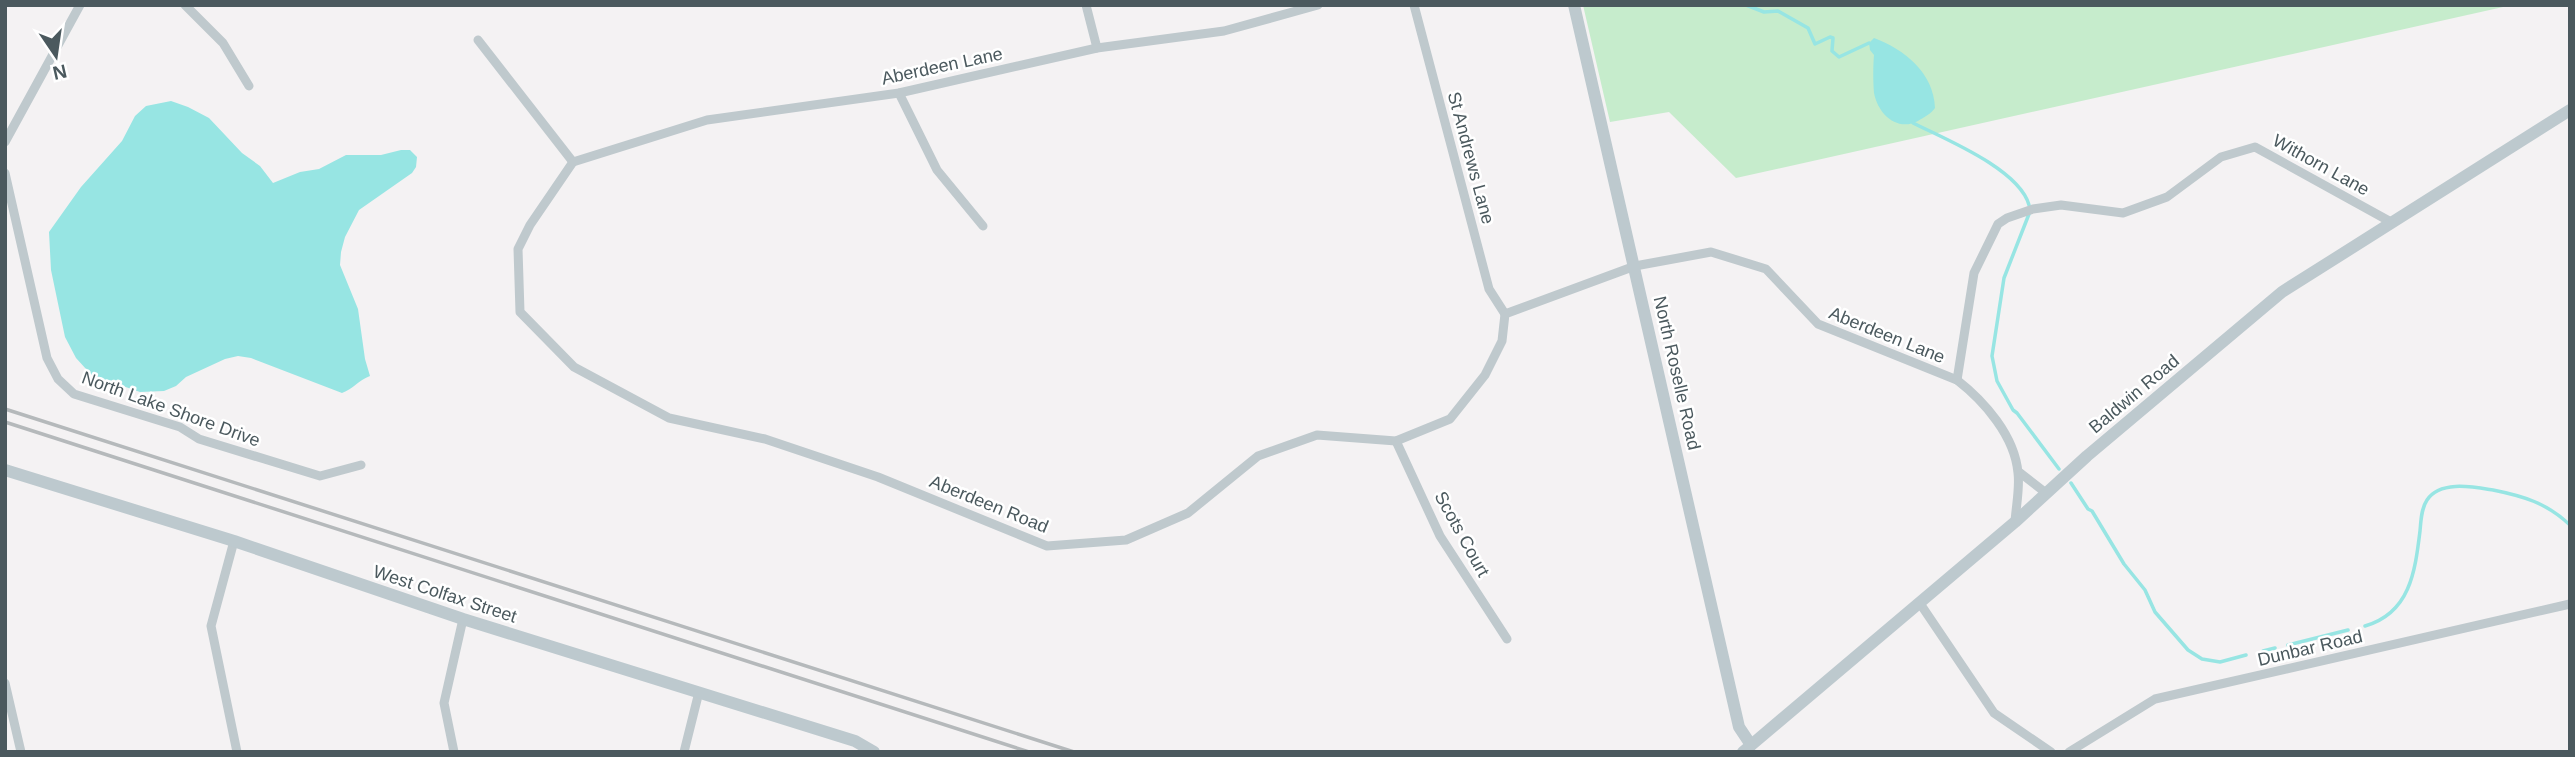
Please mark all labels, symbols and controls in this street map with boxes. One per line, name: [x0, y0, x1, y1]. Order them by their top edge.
north arrow: [21, 21, 91, 91]
street label: Aberdeen Lane: [880, 43, 1004, 89]
text: N: [51, 60, 69, 84]
street label: St Andrews Lane: [1444, 90, 1498, 226]
street label: Withorn Lane: [2269, 130, 2373, 200]
street label: North Roselle Road: [1650, 294, 1704, 452]
street label: Aberdeen Lane: [1826, 303, 1948, 367]
street label: Baldwin Road: [2085, 351, 2183, 437]
street label: North Lake Shore Drive: [79, 367, 263, 451]
street label: Aberdeen Road: [927, 471, 1051, 537]
street label: Scots Court: [1430, 488, 1494, 580]
street label: West Colfax Street: [371, 561, 519, 627]
street label: Dunbar Road: [2256, 626, 2364, 670]

